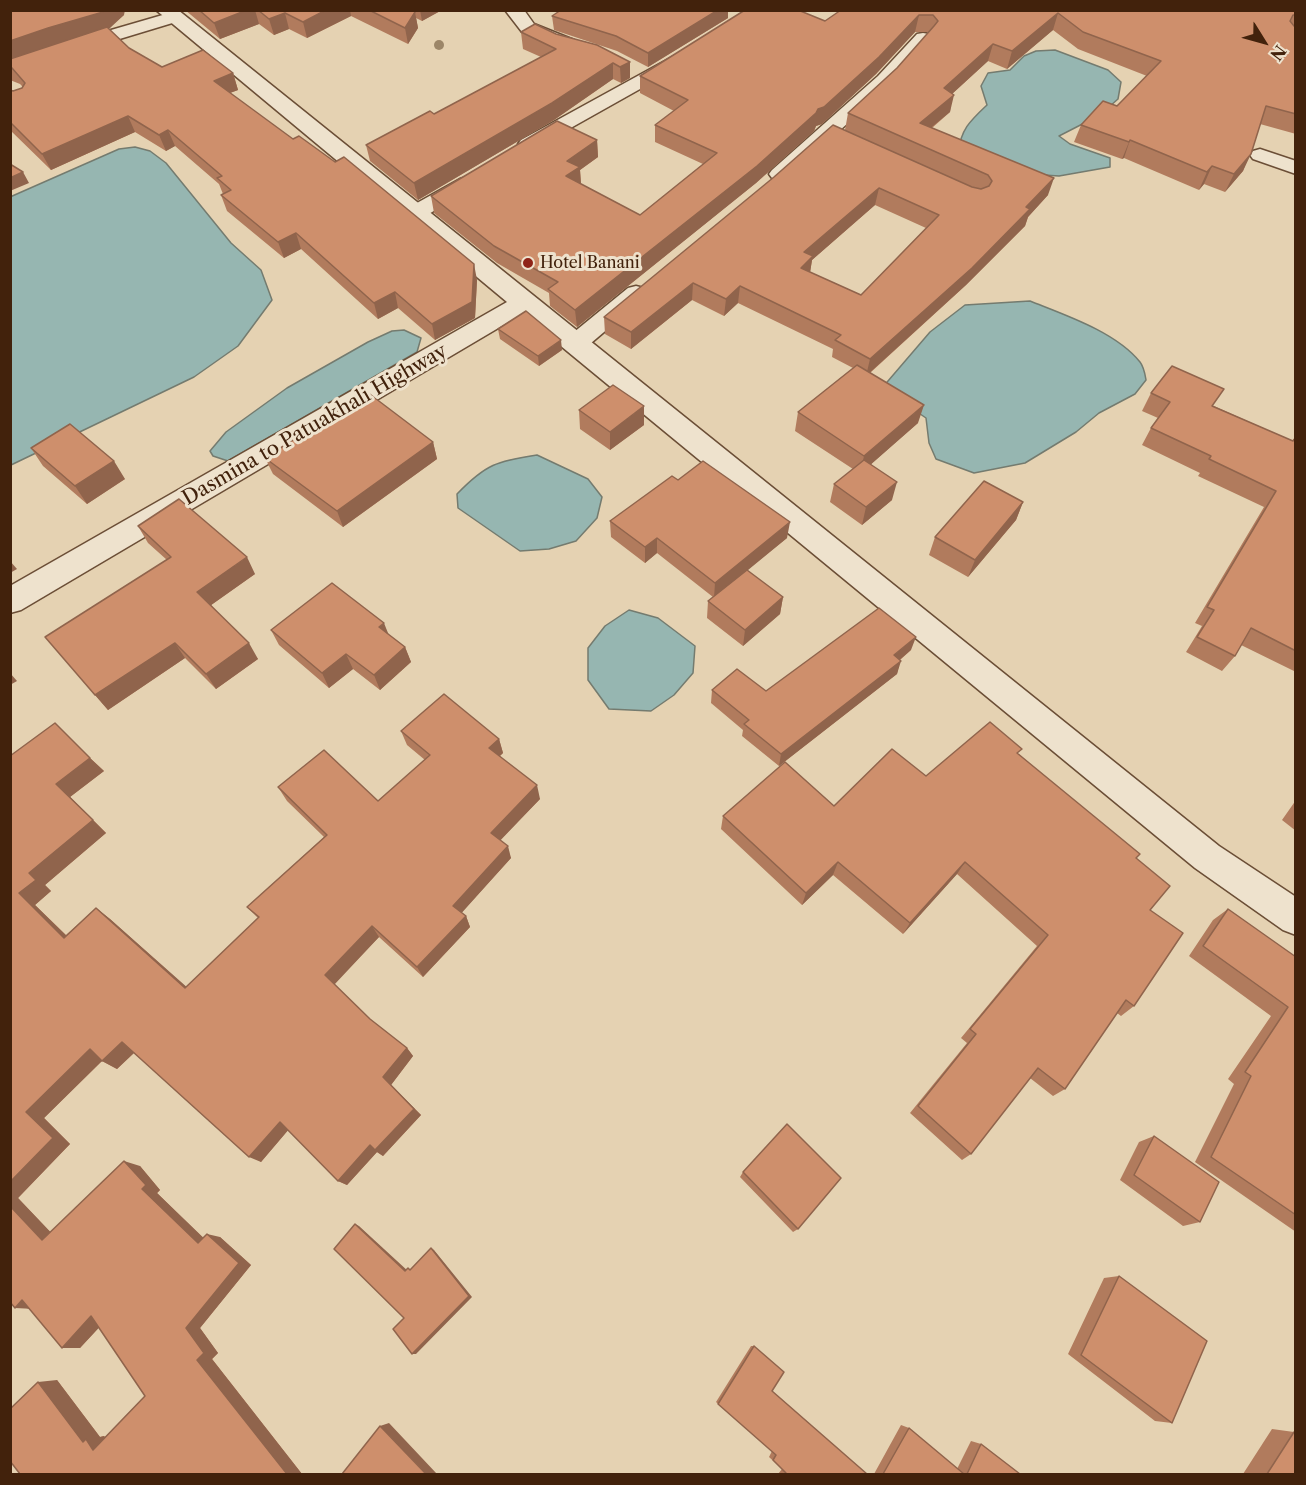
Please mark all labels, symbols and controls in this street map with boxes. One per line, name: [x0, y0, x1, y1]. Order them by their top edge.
north arrow: [1234, 12, 1294, 72]
text: N: [1266, 41, 1291, 64]
place label: Hotel Banani: [540, 253, 640, 273]
marker: Hotel Banani: [521, 256, 535, 270]
street label: Dasmina to Patuakhali Highway: [178, 339, 452, 511]

